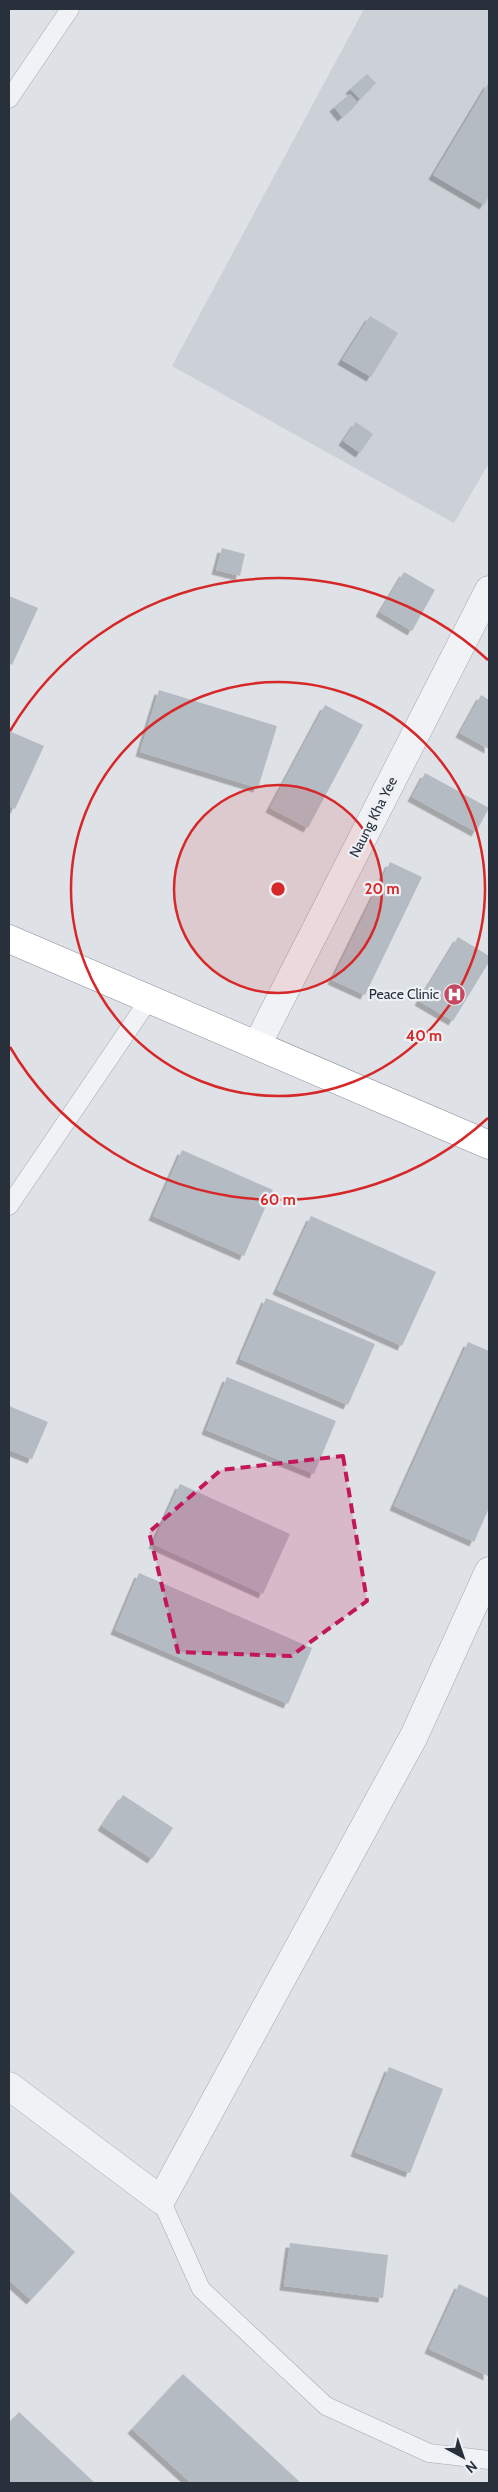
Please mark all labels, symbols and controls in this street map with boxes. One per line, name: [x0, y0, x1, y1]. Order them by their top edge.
street label: Naung Kha Yee: [345, 774, 401, 860]
centre of rings: [269, 880, 287, 898]
text: 20 m: [365, 880, 399, 898]
hospital icon: Peace Clinic: [443, 982, 467, 1006]
place label: Peace Clinic: [369, 985, 439, 1003]
text: 40 m: [406, 1027, 442, 1045]
text: 60 m: [260, 1191, 296, 1209]
north arrow: [438, 2432, 488, 2482]
text: N: [462, 2457, 481, 2477]

